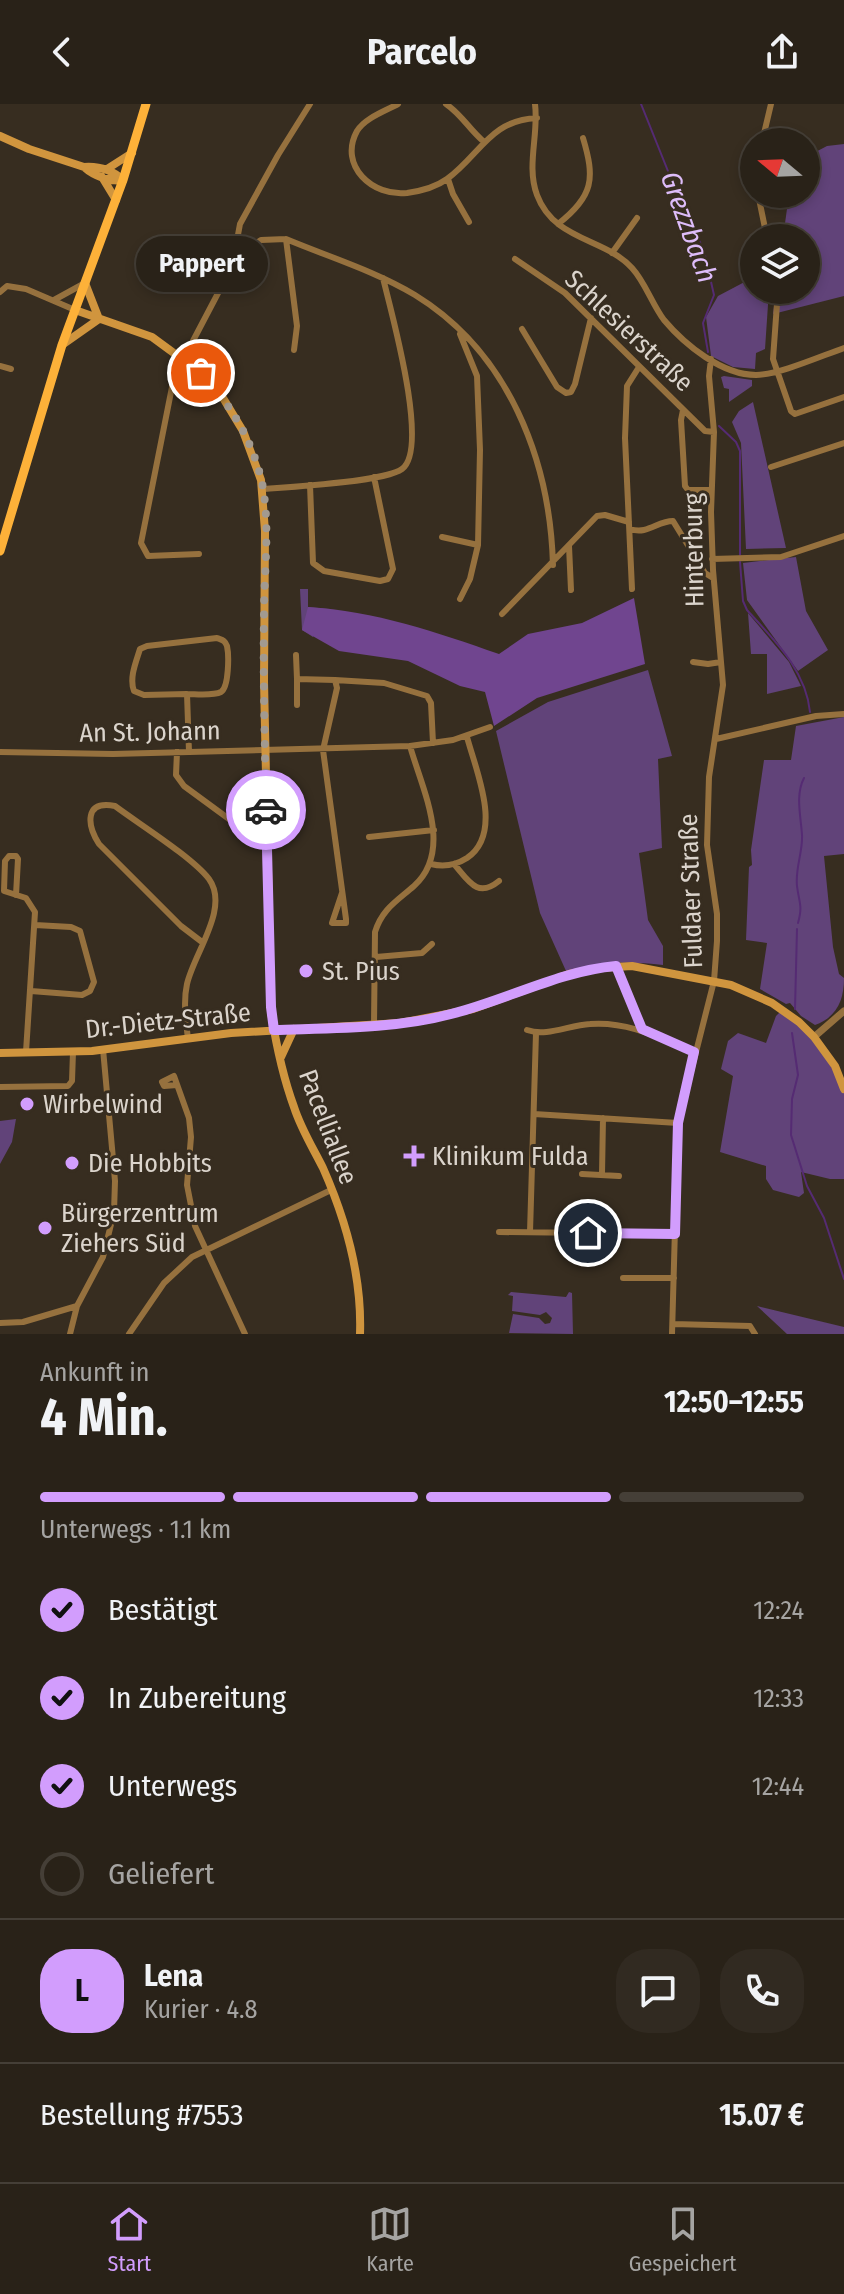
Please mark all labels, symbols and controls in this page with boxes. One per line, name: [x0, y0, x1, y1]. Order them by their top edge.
icon: back: [40, 30, 84, 74]
text: Parcelo: [367, 30, 477, 74]
icon: share: [760, 30, 804, 74]
north arrow: [740, 128, 820, 208]
map controls: [740, 128, 820, 304]
water label: Grezzbach: [654, 167, 724, 287]
button: layers: [740, 224, 820, 304]
callout: Pappert: [135, 237, 267, 293]
text: Pappert: [159, 248, 245, 279]
street label: Schlesierstraße: [558, 264, 700, 398]
pin: [167, 339, 235, 407]
icon: bag: [179, 351, 223, 395]
street label: Hinterburg: [677, 492, 710, 607]
street label: An St. Johann: [79, 715, 221, 749]
courier: [226, 770, 306, 850]
icon: car: [244, 788, 288, 832]
street label: Fuldaer Straße: [673, 813, 709, 969]
place label: St. Pius: [322, 956, 400, 987]
marker: St. Pius: [297, 962, 315, 980]
street label: Dr.-Dietz-Straße: [84, 997, 252, 1045]
street label: Pacelliallee: [292, 1065, 364, 1189]
place label: Wirbelwind: [43, 1089, 163, 1120]
marker: Wirbelwind: [18, 1095, 36, 1113]
place label: Klinikum Fulda: [432, 1141, 589, 1172]
marker: Klinikum Fulda: [403, 1145, 425, 1167]
place label: Die Hobbits: [88, 1148, 212, 1179]
marker: Die Hobbits: [63, 1154, 81, 1172]
place label: Bürgerzentrum Ziehers Süd: [61, 1198, 219, 1259]
pin: [554, 1199, 622, 1267]
icon: home: [566, 1211, 610, 1255]
marker: Bürgerzentrum Ziehers Süd: [36, 1219, 54, 1237]
text: Ankunft in: [40, 1357, 149, 1388]
text: 12:50–12:55: [664, 1384, 804, 1420]
text: 4 Min.: [40, 1386, 168, 1449]
text: Unterwegs · 1.1 km: [40, 1514, 231, 1545]
icon: check: [40, 1588, 84, 1632]
text: Bestätigt: [108, 1592, 218, 1628]
text: 12:24: [753, 1595, 804, 1626]
icon: check: [40, 1676, 84, 1720]
text: In Zubereitung: [108, 1680, 286, 1716]
text: 12:33: [753, 1683, 804, 1714]
icon: check: [40, 1764, 84, 1808]
text: Unterwegs: [108, 1768, 237, 1804]
text: 12:44: [752, 1771, 804, 1802]
text: Geliefert: [108, 1856, 214, 1892]
button: chat: [616, 1949, 700, 2033]
button: phone: [720, 1949, 804, 2033]
text: Lena: [144, 1958, 203, 1994]
text: L: [75, 1973, 89, 2009]
text: Kurier · 4.8: [144, 1994, 258, 2025]
text: Bestellung #7553: [40, 2097, 243, 2133]
text: 15.07 €: [719, 2097, 804, 2133]
tab: Start: [107, 2202, 151, 2277]
tab: Karte: [366, 2202, 414, 2277]
tab: Gespeichert: [629, 2202, 737, 2277]

